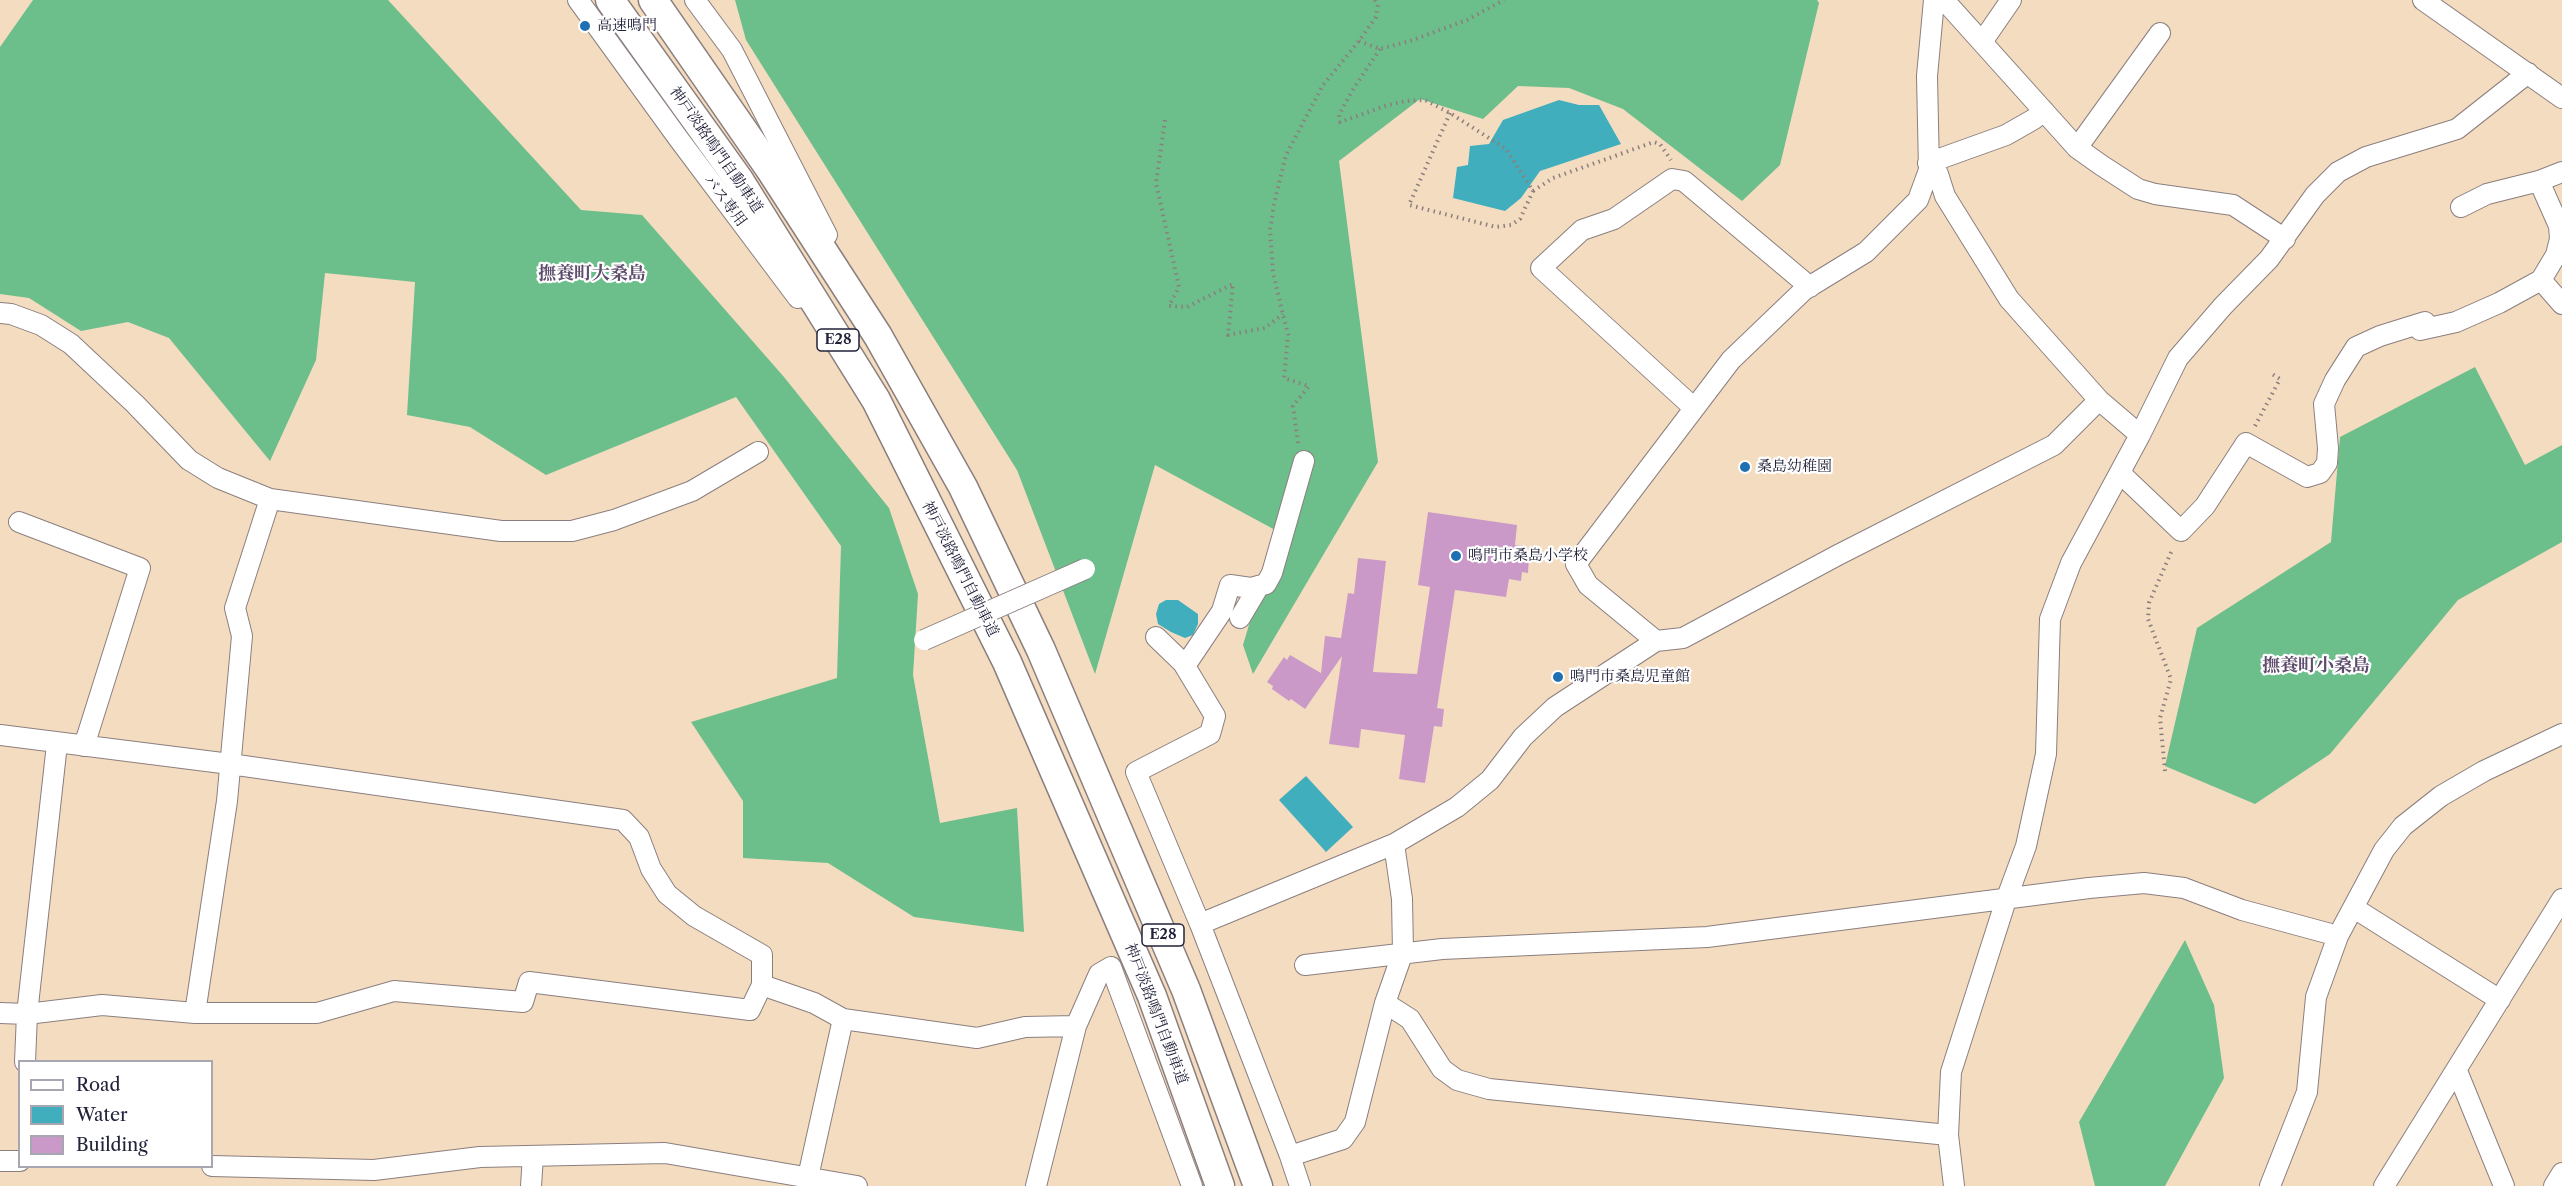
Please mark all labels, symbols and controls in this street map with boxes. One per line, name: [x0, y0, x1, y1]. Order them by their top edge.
place label: 高速鳴門: [597, 17, 657, 35]
marker: 高速鳴門: [578, 19, 592, 33]
street label: 神戸淡路鳴門自動車道: [666, 83, 766, 217]
street label: バス専用: [700, 172, 750, 230]
district label: 撫養町大桑島: [538, 263, 646, 285]
road number: E28: [817, 329, 859, 351]
place label: 桑島幼稚園: [1757, 458, 1832, 476]
marker: 桑島幼稚園: [1738, 460, 1752, 474]
street label: 神戸淡路鳴門自動車道: [918, 498, 1002, 640]
place label: 鳴門市桑島小学校: [1468, 547, 1588, 565]
marker: 鳴門市桑島小学校: [1449, 549, 1463, 563]
district label: 撫養町小桑島: [2262, 655, 2370, 677]
place label: 鳴門市桑島児童館: [1570, 668, 1690, 686]
marker: 鳴門市桑島児童館: [1551, 670, 1565, 684]
road number: E28: [1142, 924, 1184, 946]
street label: 神戸淡路鳴門自動車道: [1121, 941, 1191, 1087]
legend: [18, 1060, 213, 1168]
text: Road: [76, 1074, 121, 1096]
text: Water: [76, 1104, 128, 1126]
text: Building: [76, 1134, 148, 1156]

